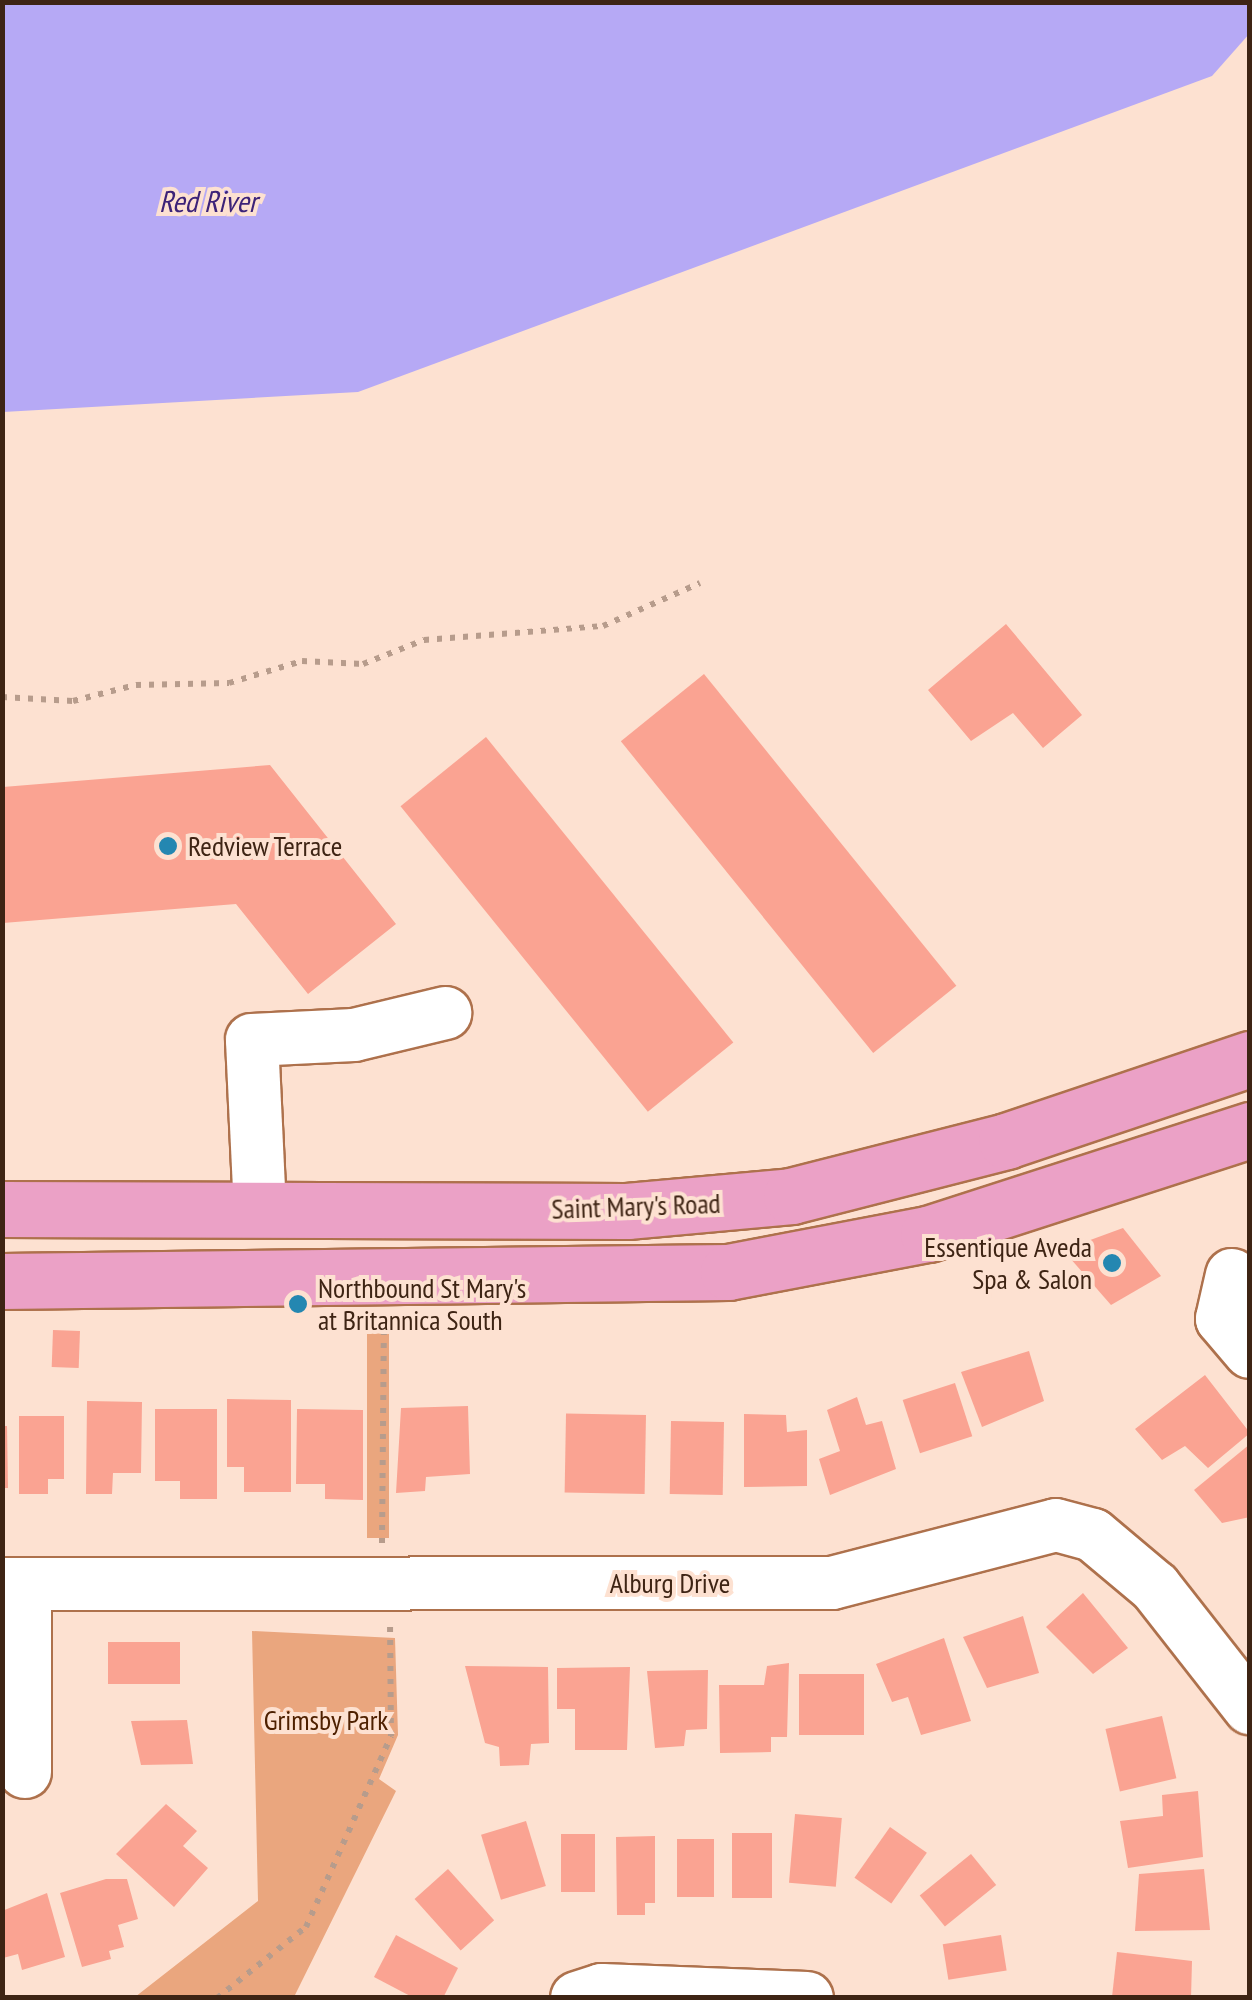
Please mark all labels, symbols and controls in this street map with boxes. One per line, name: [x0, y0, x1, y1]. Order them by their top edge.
water label: Red River: [159, 183, 257, 219]
place label: Redview Terrace: [188, 829, 344, 863]
marker: Redview Terrace: [157, 835, 179, 857]
street label: Saint Mary's Road: [551, 1186, 721, 1226]
place label: Essentique Aveda Spa & Salon: [924, 1230, 1092, 1296]
marker: Essentique Aveda Spa & Salon: [1101, 1252, 1123, 1274]
place label: Northbound St Mary's at Britannica South: [318, 1271, 526, 1337]
marker: Northbound St Mary's at Britannica South: [287, 1293, 309, 1315]
street label: Alburg Drive: [610, 1566, 730, 1600]
park label: Grimsby Park: [263, 1703, 389, 1737]

